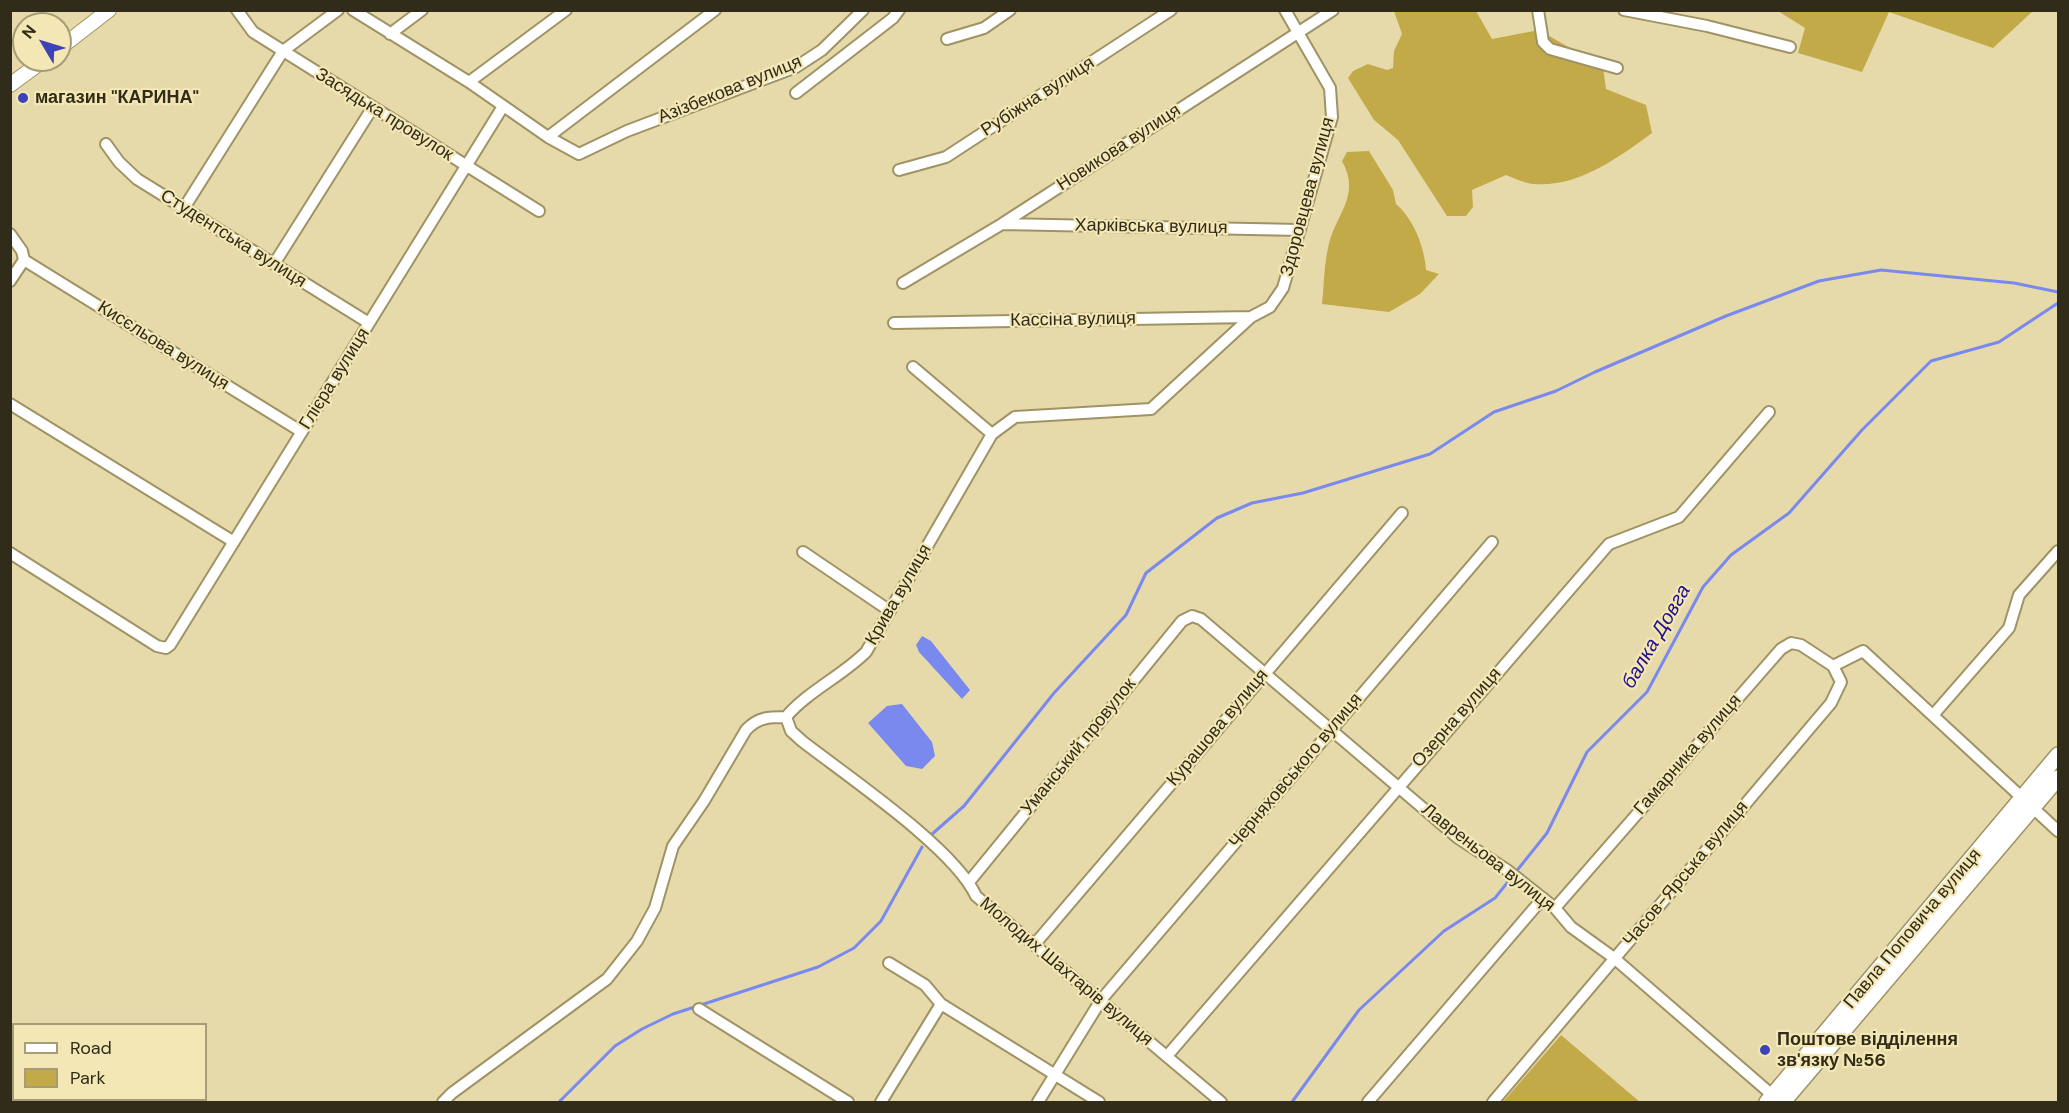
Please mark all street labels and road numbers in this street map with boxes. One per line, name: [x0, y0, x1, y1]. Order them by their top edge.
street label: Азізбекова вулиця: [655, 51, 805, 129]
street label: Рубіжна вулиця: [977, 52, 1099, 142]
street label: Засядька провулок: [311, 64, 457, 166]
street label: Новикова вулиця: [1053, 100, 1185, 196]
street label: Здоровцева вулиця: [1276, 115, 1340, 279]
street label: Студентська вулиця: [156, 185, 310, 293]
street label: Харківська вулиця: [1074, 215, 1228, 239]
street label: Кисєльова вулиця: [93, 297, 233, 395]
street label: Кассіна вулиця: [1010, 308, 1136, 332]
street label: Глієра вулиця: [295, 324, 375, 434]
street label: Крива вулиця: [861, 541, 937, 649]
street label: Озерна вулиця: [1408, 664, 1506, 772]
street label: Курашова вулиця: [1163, 665, 1273, 791]
street label: Уманський провулок: [1017, 674, 1141, 820]
street label: Черняховського вулиця: [1225, 689, 1367, 853]
street label: Гамарника вулиця: [1630, 690, 1746, 820]
street label: Часов-Ярська вулиця: [1619, 797, 1753, 951]
street label: Лавреньова вулиця: [1417, 799, 1559, 917]
street label: Павла Поповича вулиця: [1840, 845, 1986, 1013]
street label: Молодих Шахтарів вулиця: [975, 893, 1157, 1051]

